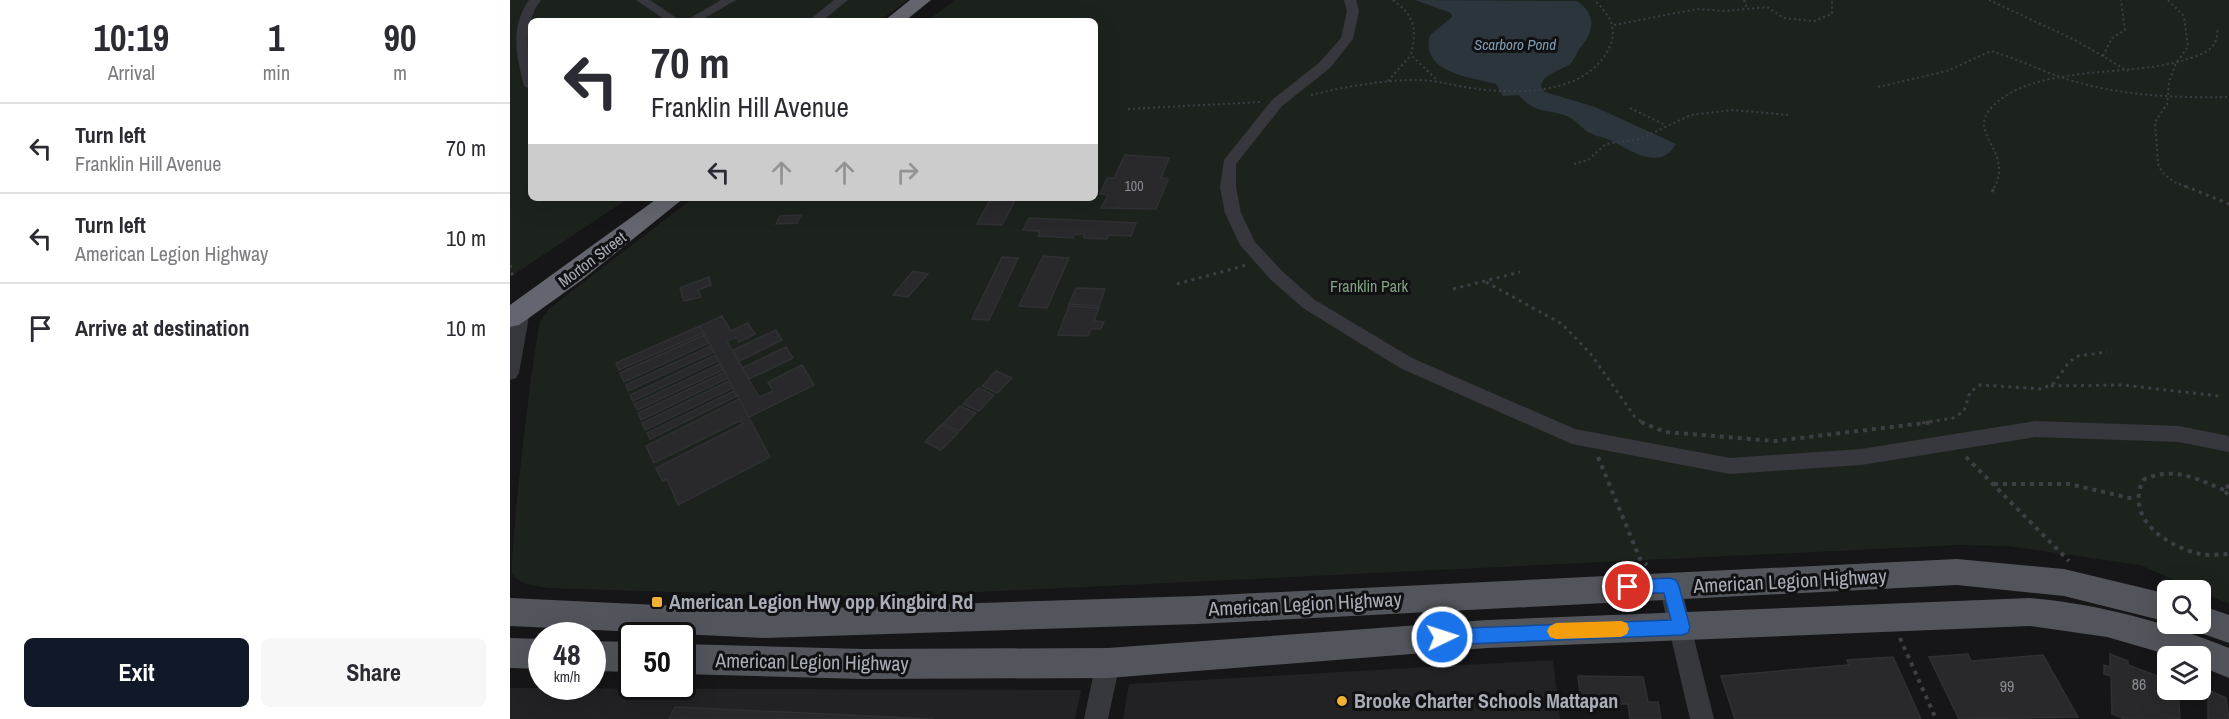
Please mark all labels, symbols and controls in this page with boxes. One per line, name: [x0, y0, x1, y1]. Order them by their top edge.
text: 10:19: [94, 14, 169, 62]
text: 1: [268, 14, 285, 62]
text: 90: [384, 14, 416, 62]
water label: Scarboro Pond: [1474, 34, 1556, 55]
text: 70 m: [651, 35, 730, 91]
icon: left: [552, 42, 630, 120]
text: Arrival: [108, 59, 155, 86]
text: min: [263, 59, 290, 86]
text: m: [393, 59, 407, 86]
text: Franklin Hill Avenue: [651, 89, 849, 125]
text: Turn left: [75, 120, 146, 150]
icon: left: [24, 132, 57, 165]
text: 70 m: [446, 133, 486, 163]
text: Franklin Hill Avenue: [75, 150, 221, 177]
icon: left: [702, 156, 735, 189]
icon: ahead: [765, 156, 798, 189]
icon: ahead: [828, 156, 861, 189]
icon: right: [891, 156, 924, 189]
house number: 100: [1124, 177, 1144, 195]
text: Turn left: [75, 210, 146, 240]
icon: left: [24, 222, 57, 255]
text: 10 m: [446, 223, 486, 253]
street label: Morton Street: [554, 226, 631, 292]
text: American Legion Highway: [75, 240, 268, 267]
park label: Franklin Park: [1330, 275, 1408, 297]
icon: arrive: [24, 312, 57, 345]
text: Arrive at destination: [75, 313, 249, 343]
text: 10 m: [446, 313, 486, 343]
pin: [1602, 561, 1653, 612]
street label: American Legion Highway: [1692, 562, 1888, 599]
icon: arrive: [1611, 570, 1644, 603]
map controls: [2157, 580, 2211, 700]
button: search: [2157, 580, 2211, 634]
street label: American Legion Highway: [1207, 585, 1403, 622]
place label: American Legion Hwy opp Kingbird Rd: [669, 588, 973, 615]
marker: American Legion Hwy opp Kingbird Rd: [650, 595, 664, 609]
position arrow: [1410, 605, 1474, 669]
speed limit sign: 50: [618, 622, 696, 700]
text: 48: [553, 634, 581, 674]
button: Exit: [24, 638, 249, 707]
button: Share: [261, 638, 486, 707]
street label: American Legion Highway: [714, 646, 910, 677]
button: layers: [2157, 646, 2211, 700]
text: km/h: [554, 666, 580, 687]
house number: 86: [2132, 673, 2146, 695]
house number: 99: [2000, 675, 2014, 697]
place label: Brooke Charter Schools Mattapan: [1354, 687, 1618, 714]
marker: Brooke Charter Schools Mattapan: [1335, 694, 1349, 708]

